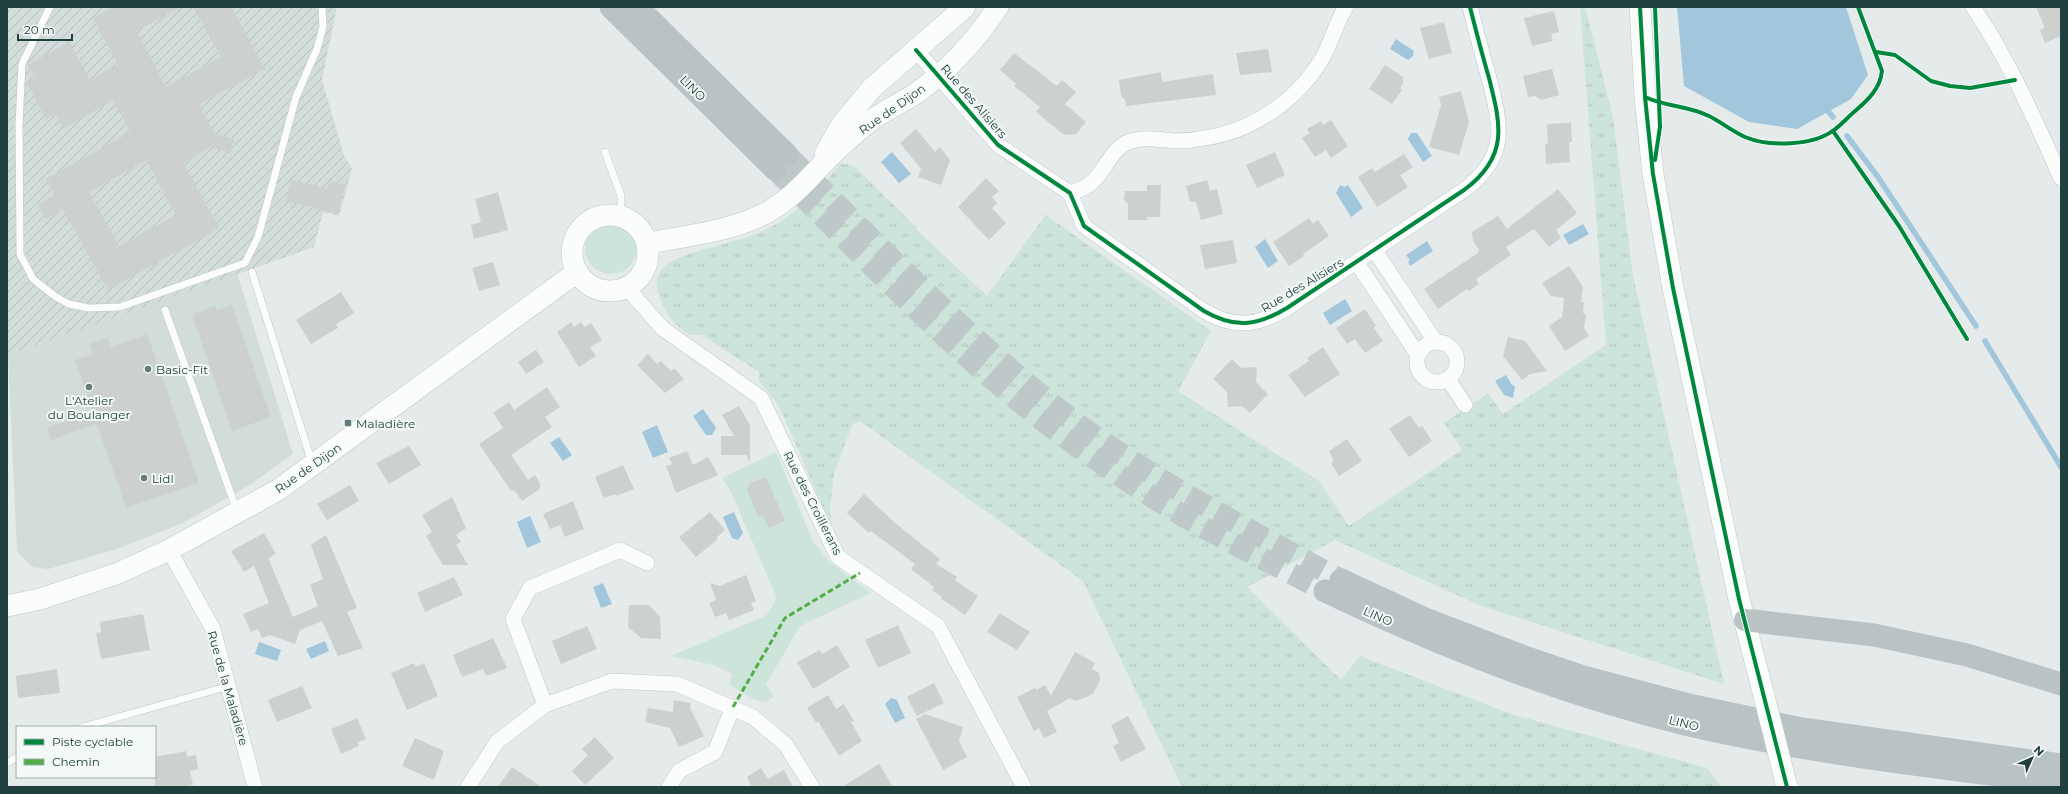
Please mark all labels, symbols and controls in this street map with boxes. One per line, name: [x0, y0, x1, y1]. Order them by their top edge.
scale bar: [18, 16, 72, 42]
text: 20 m: [24, 22, 55, 37]
street label: Rue des Alisiers: [938, 61, 1010, 141]
street label: LINO: [677, 72, 709, 104]
street label: Rue de Dijon: [856, 81, 928, 137]
street label: Rue des Alisiers: [1258, 254, 1346, 316]
place label: Basic-Fit: [156, 362, 208, 377]
marker: Basic-Fit: [143, 364, 153, 374]
marker: L'Atelier du Boulanger: [84, 382, 94, 392]
place label: L'Atelier du Boulanger: [48, 393, 131, 422]
place label: Maladière: [356, 416, 415, 431]
marker: Maladière: [343, 418, 353, 428]
street label: Rue de Dijon: [272, 440, 344, 496]
street label: Rue des Croillerans: [780, 449, 846, 558]
place label: Lidl: [152, 471, 174, 486]
marker: Lidl: [139, 473, 149, 483]
street label: LINO: [1361, 603, 1395, 629]
street label: Rue de la Maladière: [204, 629, 252, 747]
street label: LINO: [1667, 712, 1701, 734]
legend: [16, 726, 156, 778]
text: Piste cyclable: [52, 734, 133, 749]
north arrow: [2012, 738, 2052, 778]
text: N: [2031, 743, 2047, 759]
text: Chemin: [52, 754, 100, 769]

